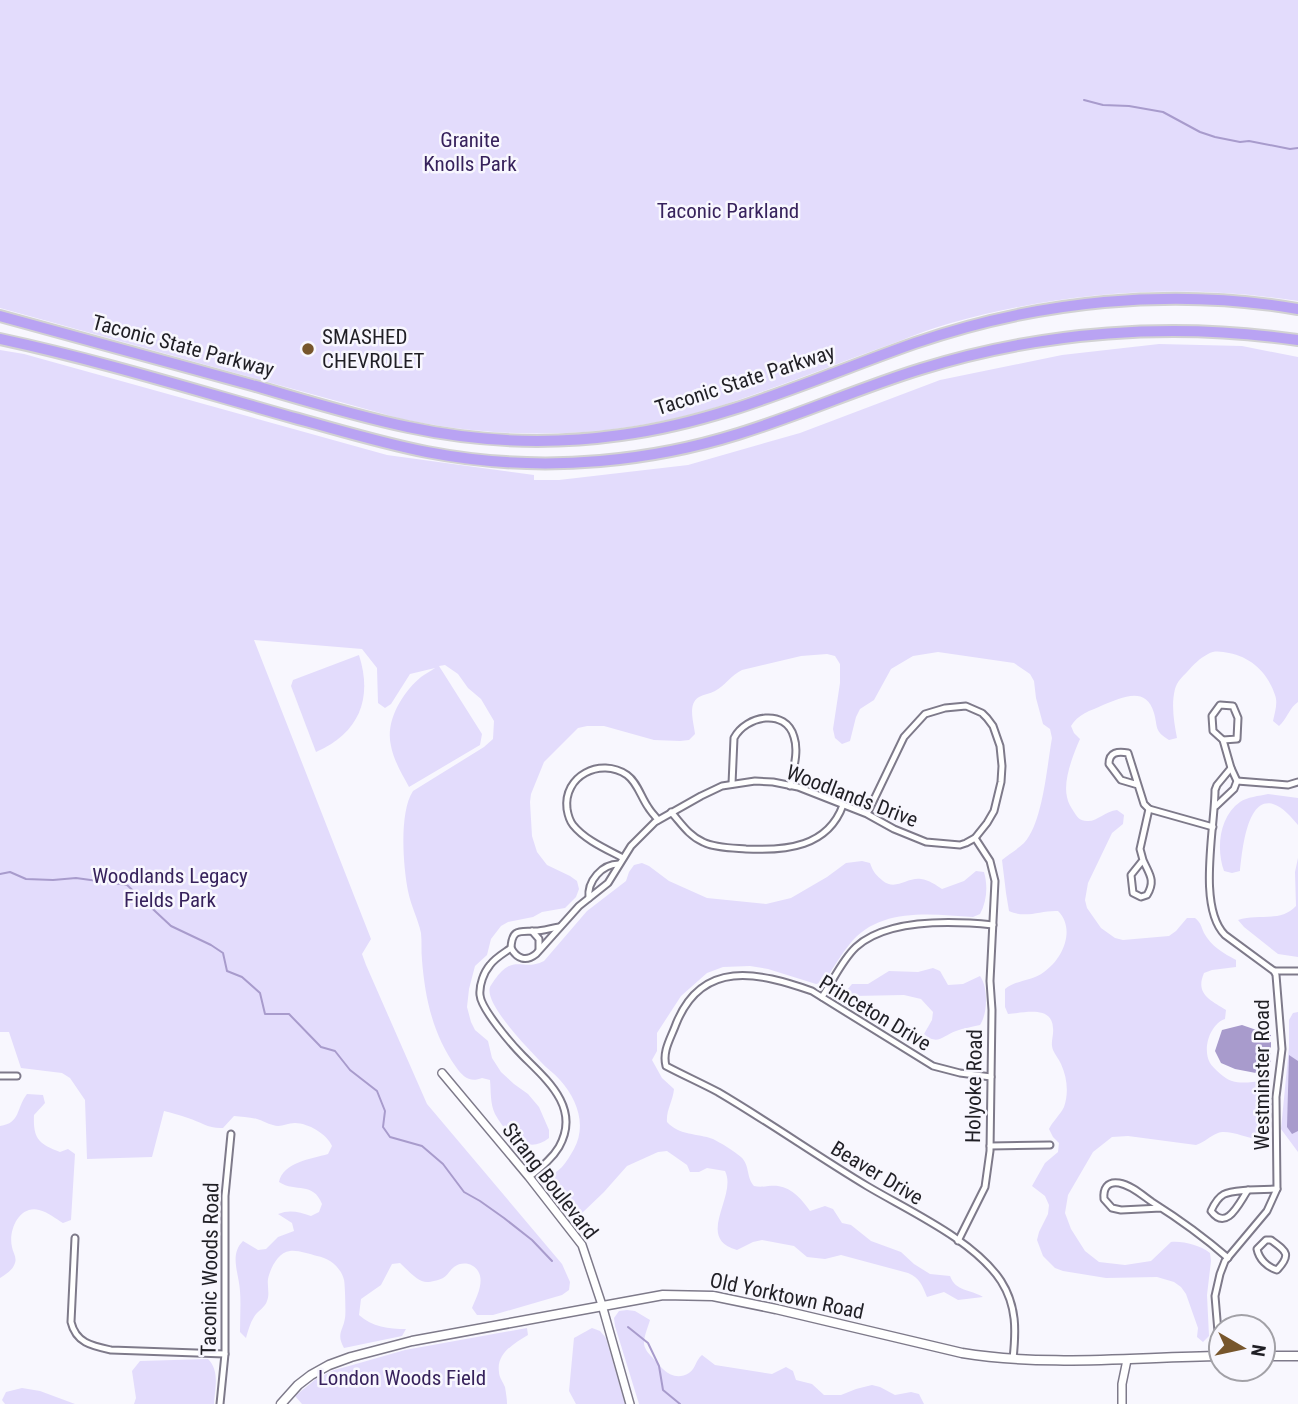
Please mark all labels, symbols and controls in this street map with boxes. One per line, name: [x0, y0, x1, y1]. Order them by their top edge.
park label: Granite Knolls Park: [423, 128, 517, 176]
park label: Taconic Parkland: [657, 199, 799, 223]
street label: Taconic State Parkway: [89, 310, 277, 382]
place label: SMASHED CHEVROLET: [322, 325, 425, 373]
street label: Taconic State Parkway: [652, 340, 838, 420]
marker: SMASHED CHEVROLET: [300, 341, 316, 357]
street label: Woodlands Drive: [783, 760, 921, 832]
park label: Woodlands Legacy Fields Park: [92, 864, 248, 912]
street label: Princeton Drive: [815, 970, 935, 1056]
street label: Westminster Road: [1250, 999, 1274, 1151]
street label: Holyoke Road: [961, 1029, 987, 1143]
street label: Strang Boulevard: [497, 1118, 603, 1244]
street label: Beaver Drive: [827, 1136, 927, 1210]
street label: Taconic Woods Road: [196, 1182, 224, 1356]
street label: Old Yorktown Road: [708, 1268, 866, 1324]
north arrow: [1207, 1313, 1277, 1383]
text: N: [1246, 1343, 1271, 1358]
park label: London Woods Field: [318, 1366, 486, 1390]

